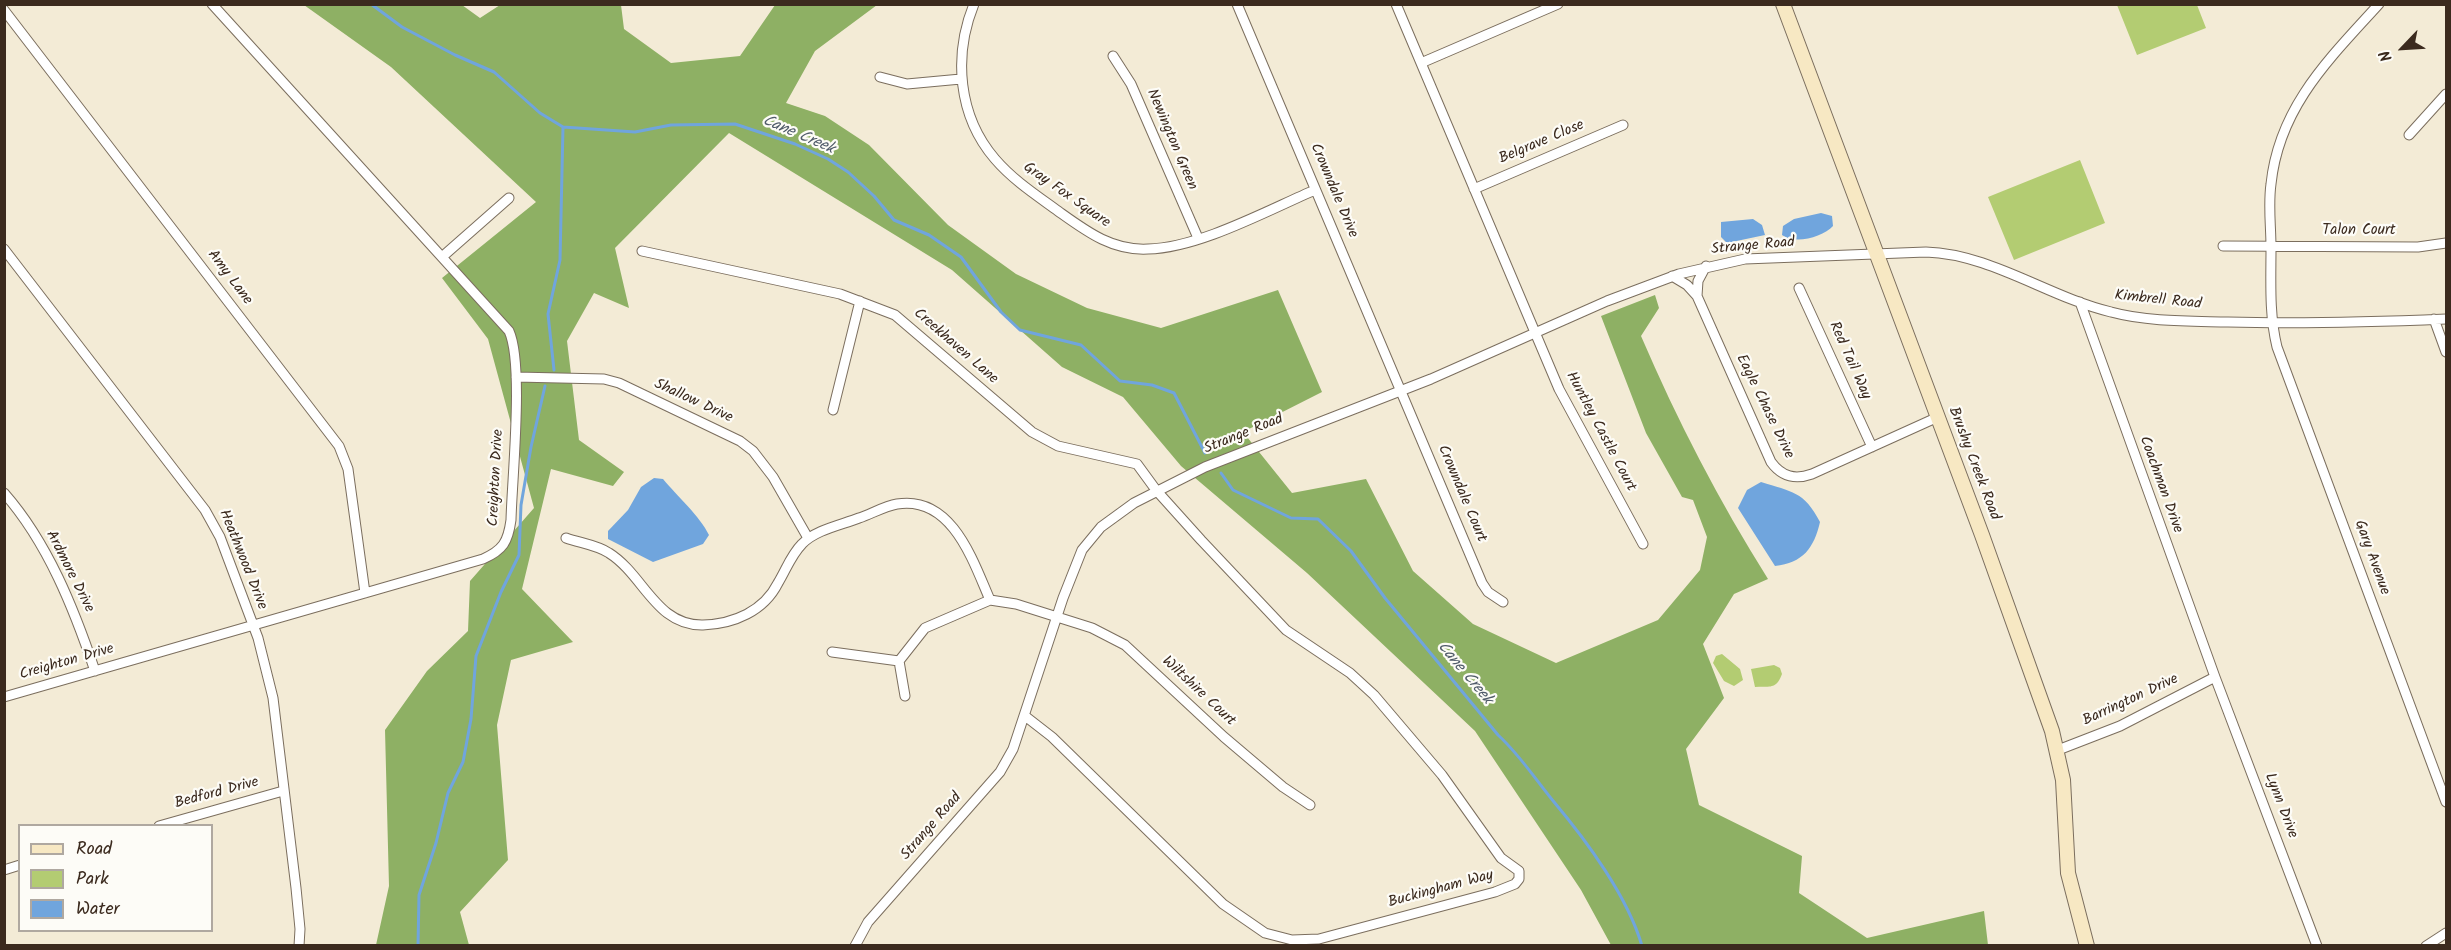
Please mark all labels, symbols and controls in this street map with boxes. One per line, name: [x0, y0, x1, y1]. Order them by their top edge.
north arrow: [2373, 18, 2433, 78]
text: N: [2373, 46, 2400, 66]
street label: Newington Green: [1142, 87, 1200, 193]
water label: Cane Creek: [759, 112, 837, 160]
street label: Belgrave Close: [1497, 117, 1587, 169]
street label: Crowndale Drive: [1305, 141, 1361, 241]
street label: Gray Fox Square: [1019, 159, 1113, 233]
street label: Talon Court: [2322, 222, 2396, 240]
street label: Strange Road: [1711, 234, 1795, 260]
street label: Amy Lane: [203, 247, 255, 309]
street label: Kimbrell Road: [2114, 287, 2202, 315]
street label: Creekhaven Lane: [909, 305, 1001, 389]
street label: Red Tail Way: [1824, 319, 1874, 403]
street label: Eagle Chase Drive: [1731, 352, 1797, 462]
street label: Huntley Castle Court: [1561, 369, 1639, 495]
street label: Shallow Drive: [651, 376, 735, 428]
street label: Brushy Creek Road: [1943, 405, 2003, 523]
street label: Strange Road: [1202, 411, 1286, 459]
street label: Creighton Drive: [485, 429, 509, 527]
street label: Coachman Drive: [2134, 434, 2186, 536]
street label: Crowndale Court: [1432, 443, 1490, 545]
street label: Heathwood Drive: [214, 507, 270, 613]
street label: Gary Avenue: [2349, 518, 2393, 598]
street label: Ardmore Drive: [41, 528, 97, 616]
water label: Cane Creek: [1432, 639, 1496, 709]
street label: Creighton Drive: [18, 641, 116, 685]
street label: Wiltshire Court: [1157, 653, 1239, 731]
street label: Barrington Drive: [2080, 671, 2182, 731]
street label: Lynn Drive: [2259, 771, 2301, 841]
street label: Bedford Drive: [173, 774, 261, 814]
street label: Strange Road: [898, 789, 966, 865]
legend: [18, 824, 213, 932]
text: Road: [76, 835, 112, 864]
text: Park: [76, 865, 109, 894]
street label: Buckingham Way: [1387, 867, 1495, 913]
text: Water: [76, 895, 120, 924]

